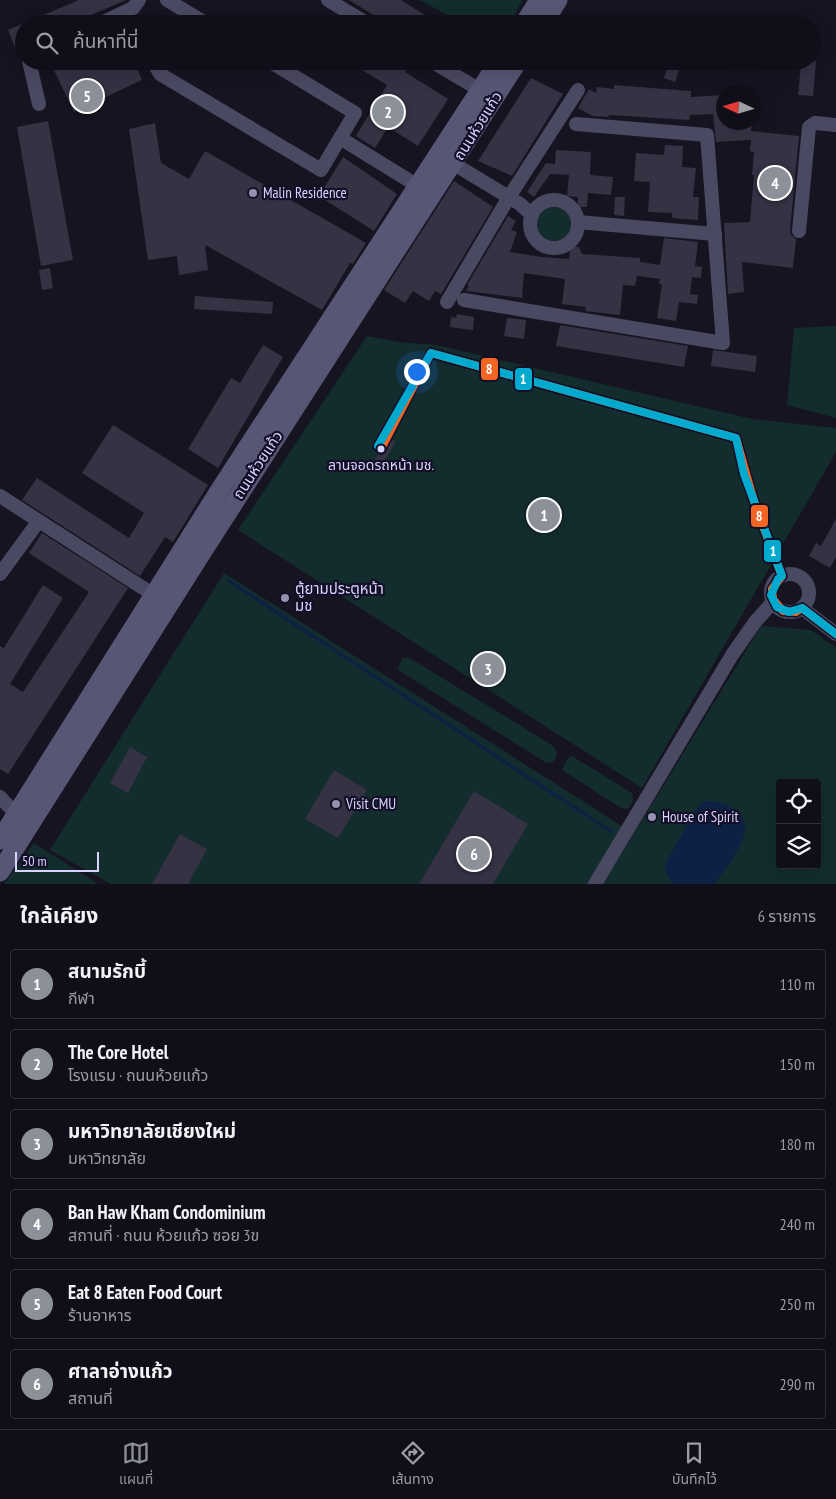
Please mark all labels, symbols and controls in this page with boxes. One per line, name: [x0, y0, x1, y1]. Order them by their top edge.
search box: [15, 15, 821, 70]
icon: search: [33, 29, 61, 57]
text: ค้นหาที่นี่: [73, 29, 138, 53]
pin: 5: [71, 77, 103, 115]
north arrow: [716, 85, 761, 130]
street label: ถนนห้วยแก้ว: [449, 88, 506, 164]
pin: 2: [372, 93, 404, 131]
pin: 4: [759, 164, 791, 202]
place label: Malin Residence: [263, 183, 347, 202]
marker: Malin Residence: [247, 187, 259, 199]
line badge: 8: [480, 357, 499, 381]
your location: [404, 359, 430, 385]
text: 8: [486, 360, 492, 378]
line badge: 1: [514, 367, 533, 391]
text: 1: [520, 370, 526, 388]
street label: ถนนห้วยแก้ว: [229, 427, 287, 502]
marker: ลานจอดรถหน้า มช.: [376, 444, 386, 454]
place label: ลานจอดรถหน้า มช.: [328, 456, 434, 474]
pin: 1: [528, 496, 560, 534]
line badge: 8: [750, 504, 769, 528]
text: 8: [756, 507, 762, 525]
line badge: 1: [763, 539, 782, 563]
text: 1: [770, 542, 776, 560]
place label: ตู้ยามประตูหน้า มช: [295, 579, 384, 615]
marker: ตู้ยามประตูหน้า มช: [279, 592, 291, 604]
pin: 3: [472, 650, 504, 688]
map controls: [776, 779, 821, 869]
button: locate: [776, 779, 821, 824]
place label: Visit CMU: [345, 794, 396, 813]
marker: Visit CMU: [330, 798, 342, 810]
place label: House of Spirit: [662, 807, 739, 826]
marker: House of Spirit: [646, 811, 658, 823]
button: layers: [776, 824, 821, 869]
pin: 6: [458, 835, 490, 873]
scale bar: [15, 849, 99, 872]
text: 50 m: [22, 852, 47, 870]
text: ใกล้เคียง: [20, 902, 98, 929]
text: 6 รายการ: [758, 906, 816, 926]
text: สนามรักบี้: [68, 959, 146, 983]
text: 1: [33, 974, 41, 994]
text: 110 m: [780, 974, 815, 994]
text: กีฬา: [68, 988, 95, 1008]
text: The Core Hotel: [68, 1040, 168, 1064]
text: 2: [33, 1054, 41, 1074]
text: 150 m: [780, 1054, 815, 1074]
text: โรงแรม · ถนนห้วยแก้ว: [68, 1065, 209, 1085]
text: มหาวิทยาลัยเชียงใหม่: [68, 1119, 236, 1143]
text: 3: [33, 1134, 41, 1154]
text: 180 m: [780, 1134, 815, 1154]
text: มหาวิทยาลัย: [68, 1148, 146, 1168]
text: Ban Haw Kham Condominium: [68, 1200, 266, 1224]
text: 4: [33, 1214, 41, 1234]
text: 240 m: [780, 1214, 815, 1234]
text: สถานที่ · ถนน ห้วยแก้ว ซอย 3ข: [68, 1225, 259, 1245]
text: Eat 8 Eaten Food Court: [68, 1280, 222, 1304]
text: 5: [33, 1294, 41, 1314]
text: 250 m: [780, 1294, 815, 1314]
text: ร้านอาหาร: [68, 1305, 132, 1325]
text: ศาลาอ่างแก้ว: [68, 1359, 173, 1383]
text: 6: [33, 1374, 41, 1394]
text: 290 m: [780, 1374, 815, 1394]
text: สถานที่: [68, 1388, 113, 1408]
tab: แผนที่: [119, 1439, 153, 1490]
tab: เส้นทาง: [391, 1439, 434, 1490]
tab: บันทึกไว้: [672, 1439, 717, 1490]

